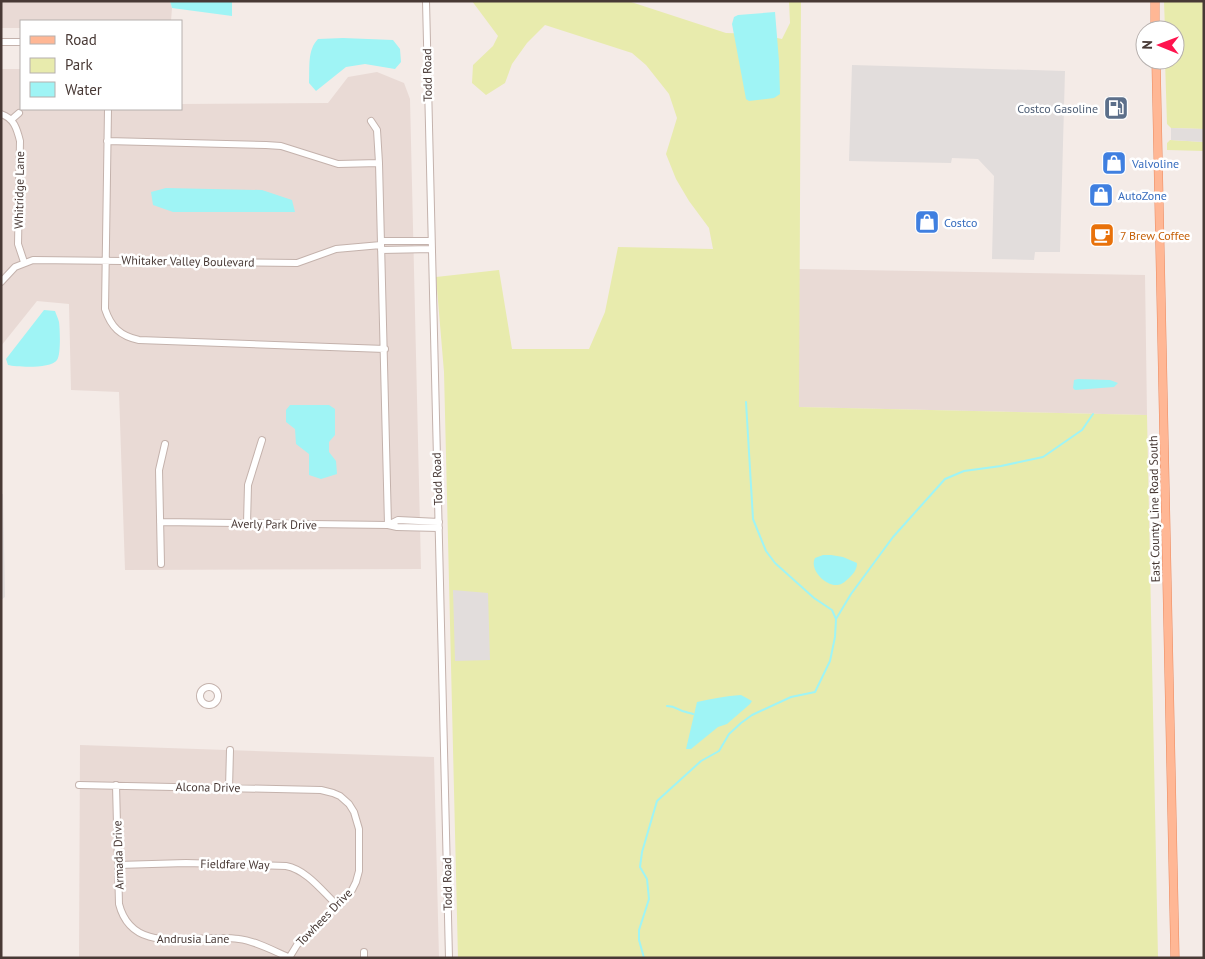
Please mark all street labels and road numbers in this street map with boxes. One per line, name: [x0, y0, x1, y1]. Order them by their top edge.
street label: Todd Road: [419, 48, 435, 102]
street label: Whitridge Lane: [11, 151, 27, 229]
street label: Whitaker Valley Boulevard: [121, 252, 255, 270]
street label: East County Line Road South: [1145, 435, 1163, 583]
street label: Todd Road: [429, 452, 445, 506]
street label: Averly Park Drive: [231, 516, 317, 532]
street label: Alcona Drive: [176, 779, 240, 795]
street label: Armada Drive: [109, 820, 127, 890]
street label: Fieldfare Way: [200, 856, 270, 872]
street label: Todd Road: [439, 857, 455, 911]
street label: Towhees Drive: [293, 885, 355, 949]
street label: Andrusia Lane: [157, 931, 229, 946]

